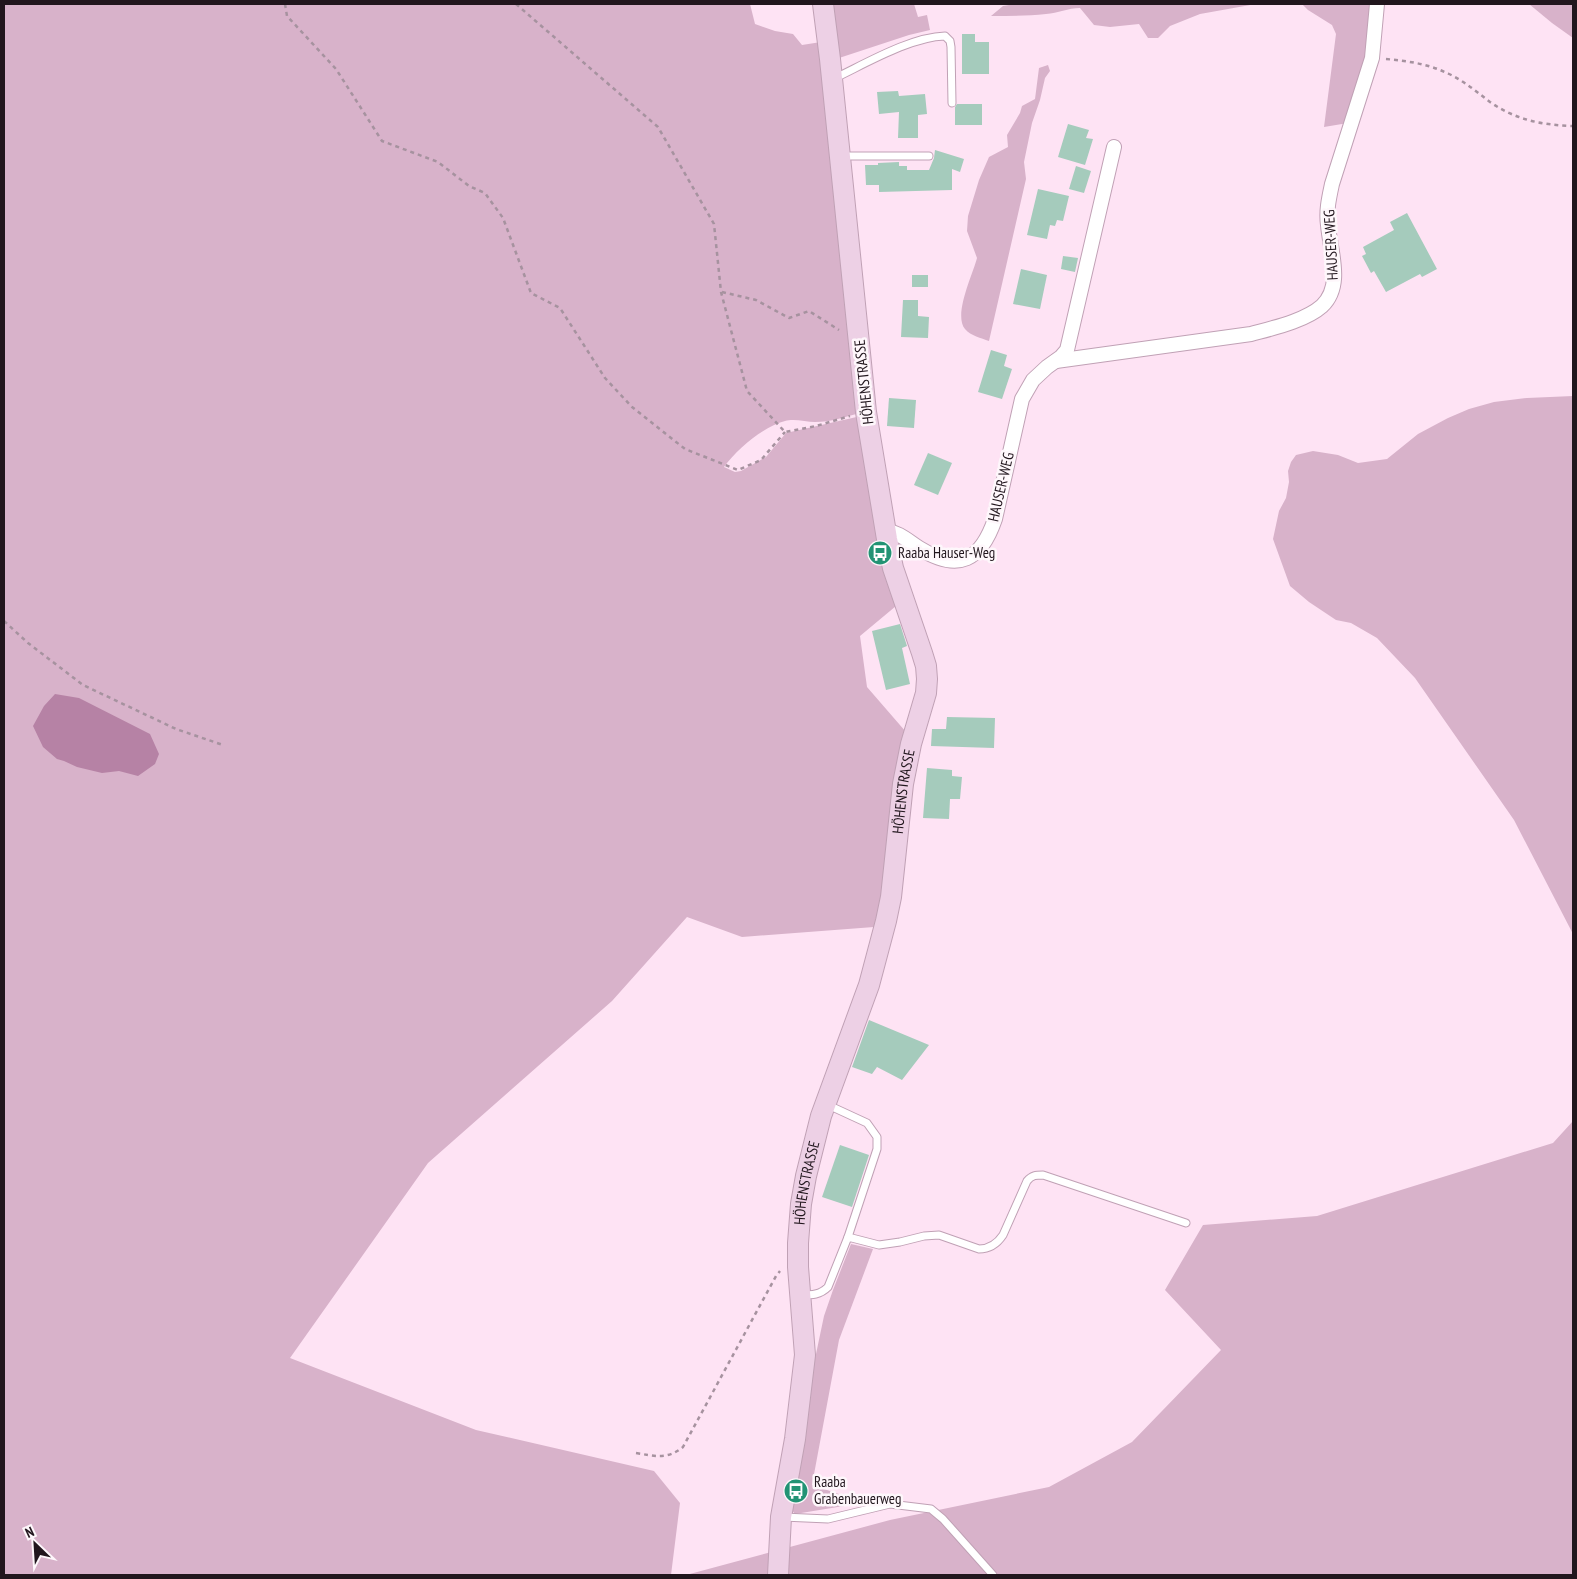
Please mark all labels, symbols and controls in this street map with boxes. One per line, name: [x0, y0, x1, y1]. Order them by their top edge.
street label: HAUSER-WEG: [1319, 209, 1342, 281]
street label: HÖHENSTRASSE: [850, 339, 877, 425]
street label: HAUSER-WEG: [983, 450, 1018, 523]
bus stop icon: Raaba Hauser-Weg: [867, 540, 893, 566]
place label: Raaba Hauser-Weg: [898, 543, 995, 562]
street label: HÖHENSTRASSE: [888, 748, 919, 835]
street label: HÖHENSTRASSE: [789, 1139, 823, 1226]
place label: Raaba Grabenbauerweg: [814, 1472, 901, 1508]
bus stop icon: Raaba Grabenbauerweg: [783, 1478, 809, 1504]
north arrow: [10, 1519, 60, 1569]
text: N: [22, 1522, 37, 1542]

